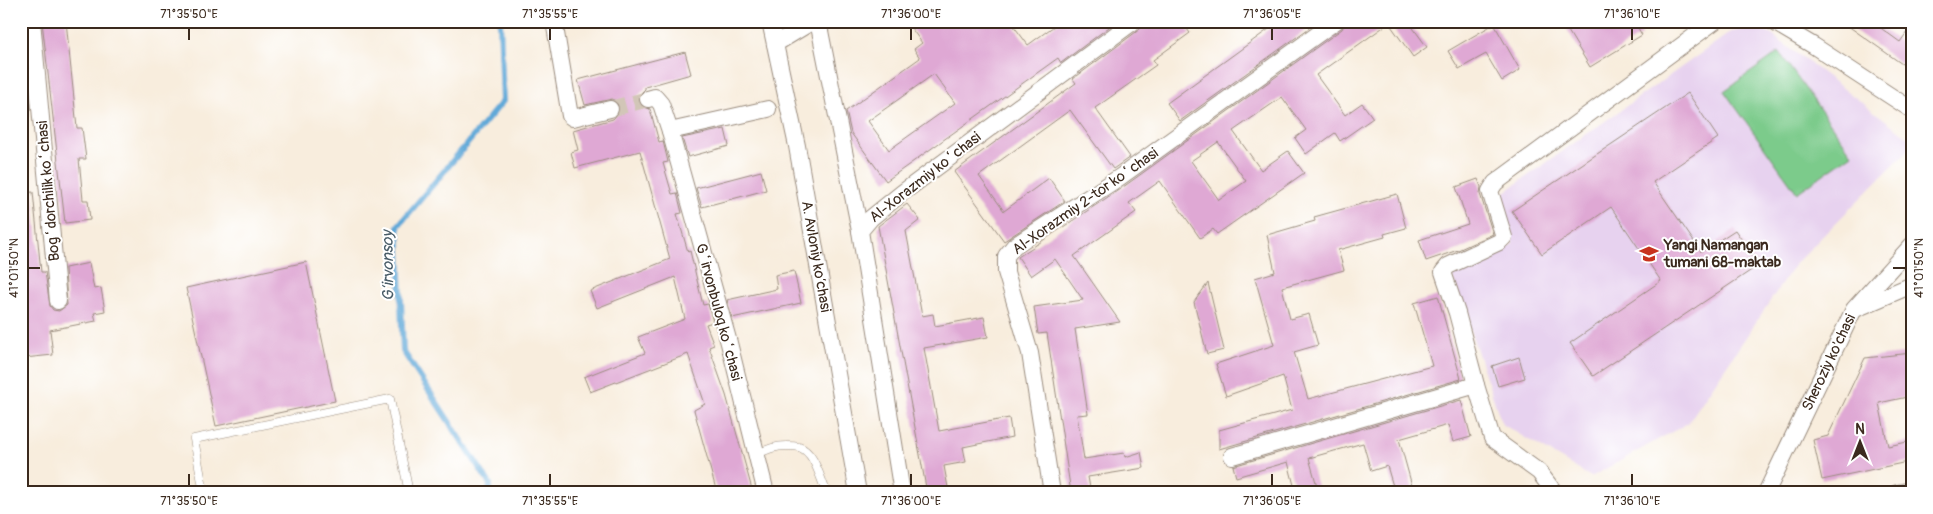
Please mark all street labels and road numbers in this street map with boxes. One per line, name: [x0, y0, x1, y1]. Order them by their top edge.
street label: Bogʻdorchilik koʻchasi: [33, 120, 64, 262]
street label: Al-Xorazmiy koʻchasi: [866, 128, 985, 227]
street label: Al-Xorazmiy 2-tor koʻchasi: [1009, 144, 1162, 259]
street label: A. Avloniy ko‘chasi: [797, 199, 835, 314]
street label: Gʻirvonbuloq koʻchasi: [691, 241, 746, 383]
street label: Sheroziy ko'chasi: [1798, 311, 1860, 414]

